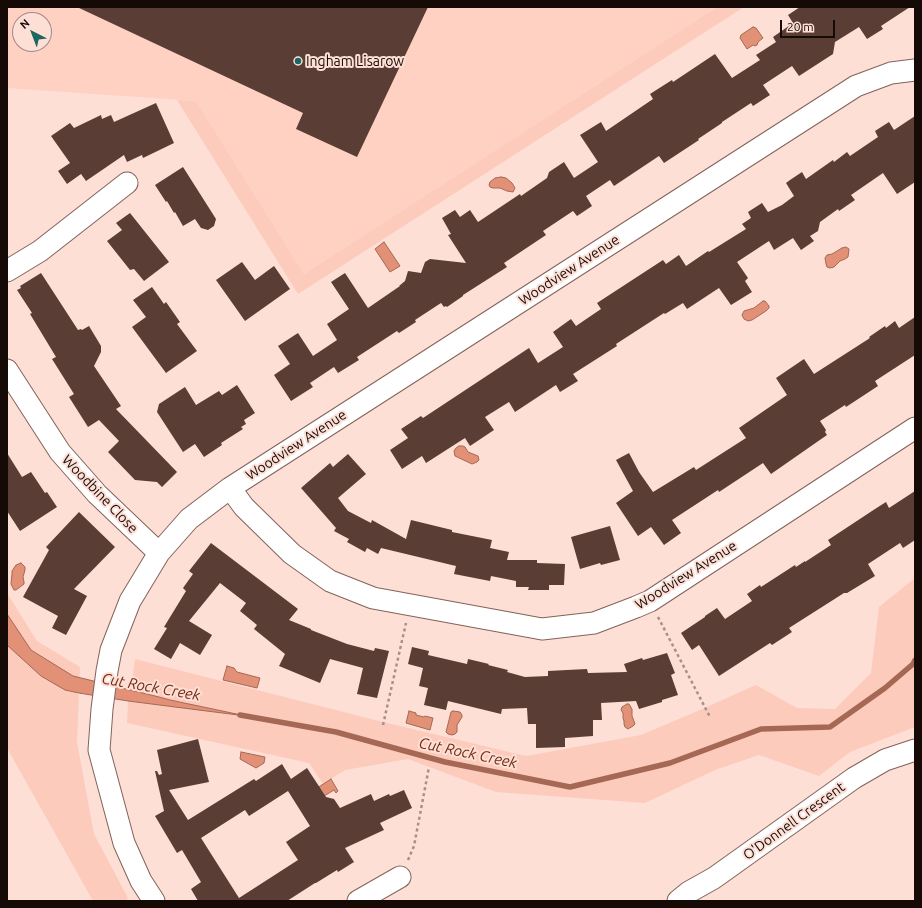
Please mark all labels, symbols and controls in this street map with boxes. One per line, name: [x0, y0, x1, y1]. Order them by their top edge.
north arrow: [12, 12, 52, 52]
scale bar: [782, 12, 837, 38]
text: N: [18, 17, 32, 31]
text: 20 m: [787, 20, 814, 33]
place label: Ingham Lisarow: [306, 53, 404, 69]
marker: Ingham Lisarow: [293, 56, 303, 66]
street label: Woodview Avenue: [516, 231, 622, 309]
street label: Woodview Avenue: [243, 406, 349, 484]
street label: Woodbine Close: [59, 451, 141, 537]
street label: Woodview Avenue: [632, 537, 740, 613]
water label: Cut Rock Creek: [100, 669, 202, 705]
water label: Cut Rock Creek: [417, 734, 519, 772]
street label: O'Donnell Crescent: [740, 778, 848, 864]

